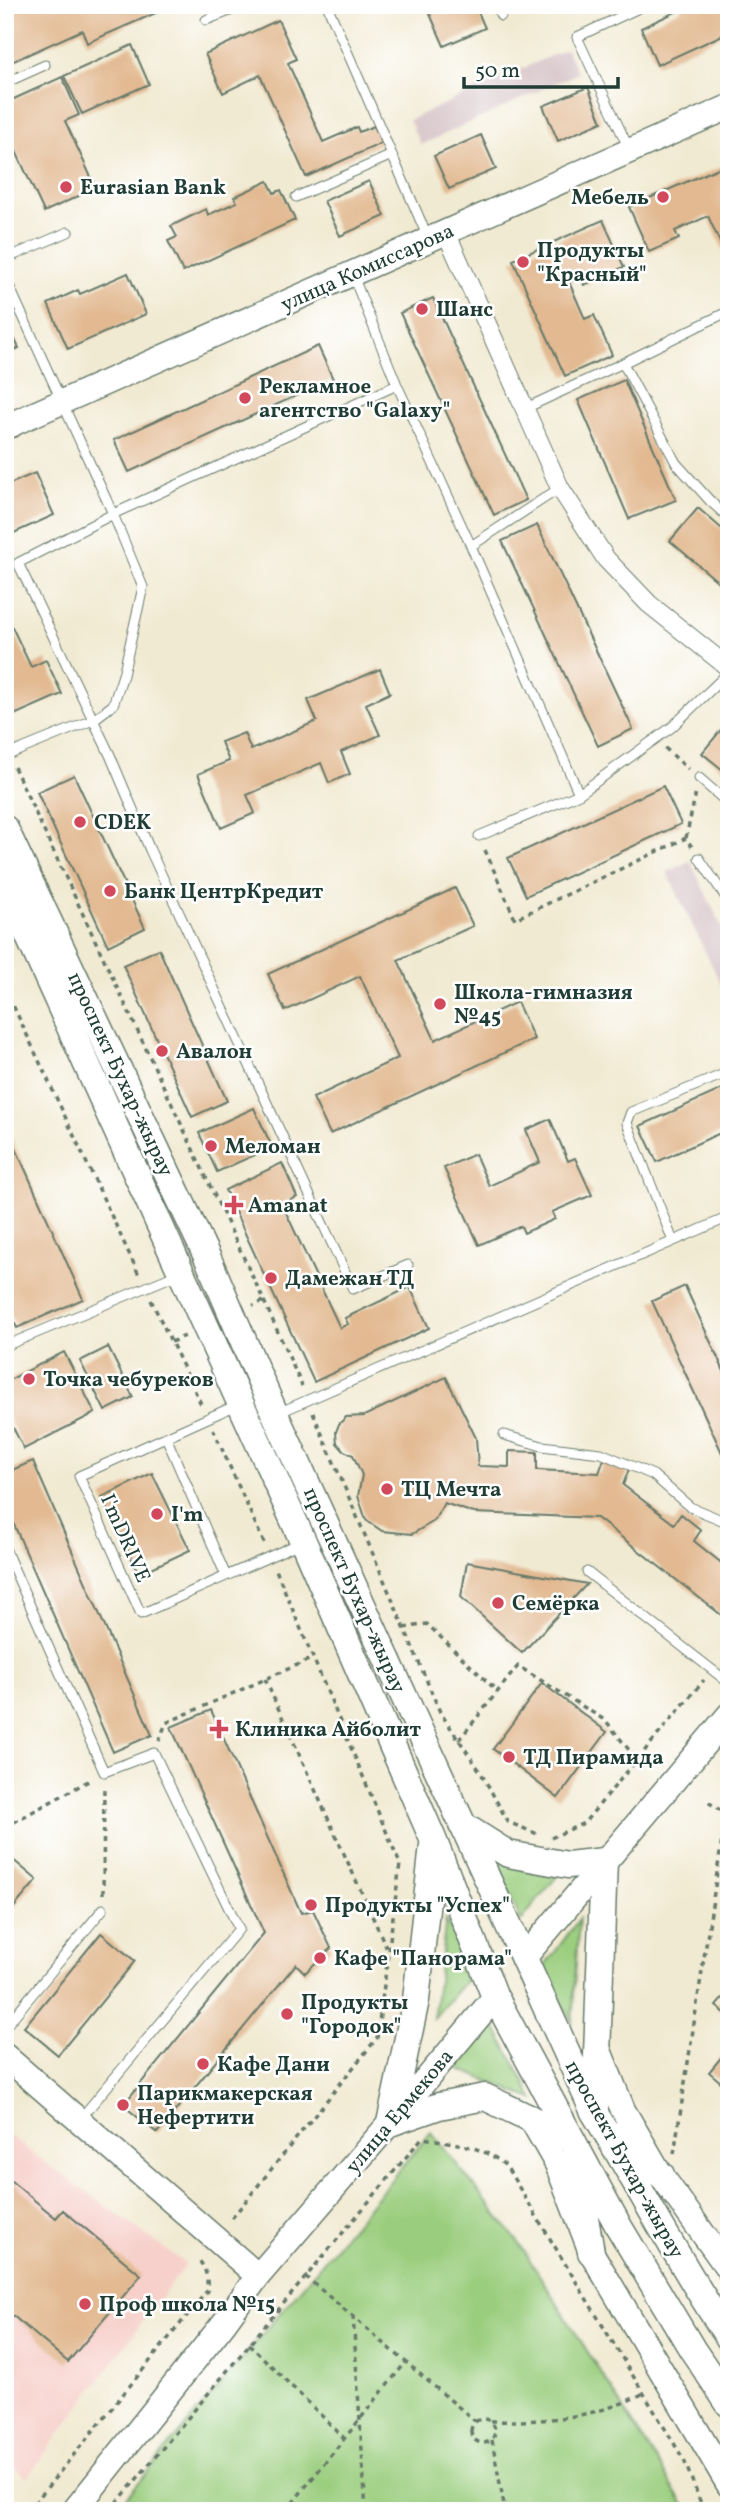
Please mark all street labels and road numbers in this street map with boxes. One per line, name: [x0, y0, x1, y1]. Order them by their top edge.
street label: улица Комиссарова: [276, 217, 459, 320]
street label: проспект Бухар-жырау: [60, 968, 180, 1182]
street label: проспект Бухар-жырау: [295, 1483, 412, 1699]
street label: I'mDRIVE: [92, 1490, 157, 1588]
street label: улица Ермекова: [339, 2043, 461, 2180]
street label: проспект Бухар-жырау: [557, 2055, 691, 2265]

